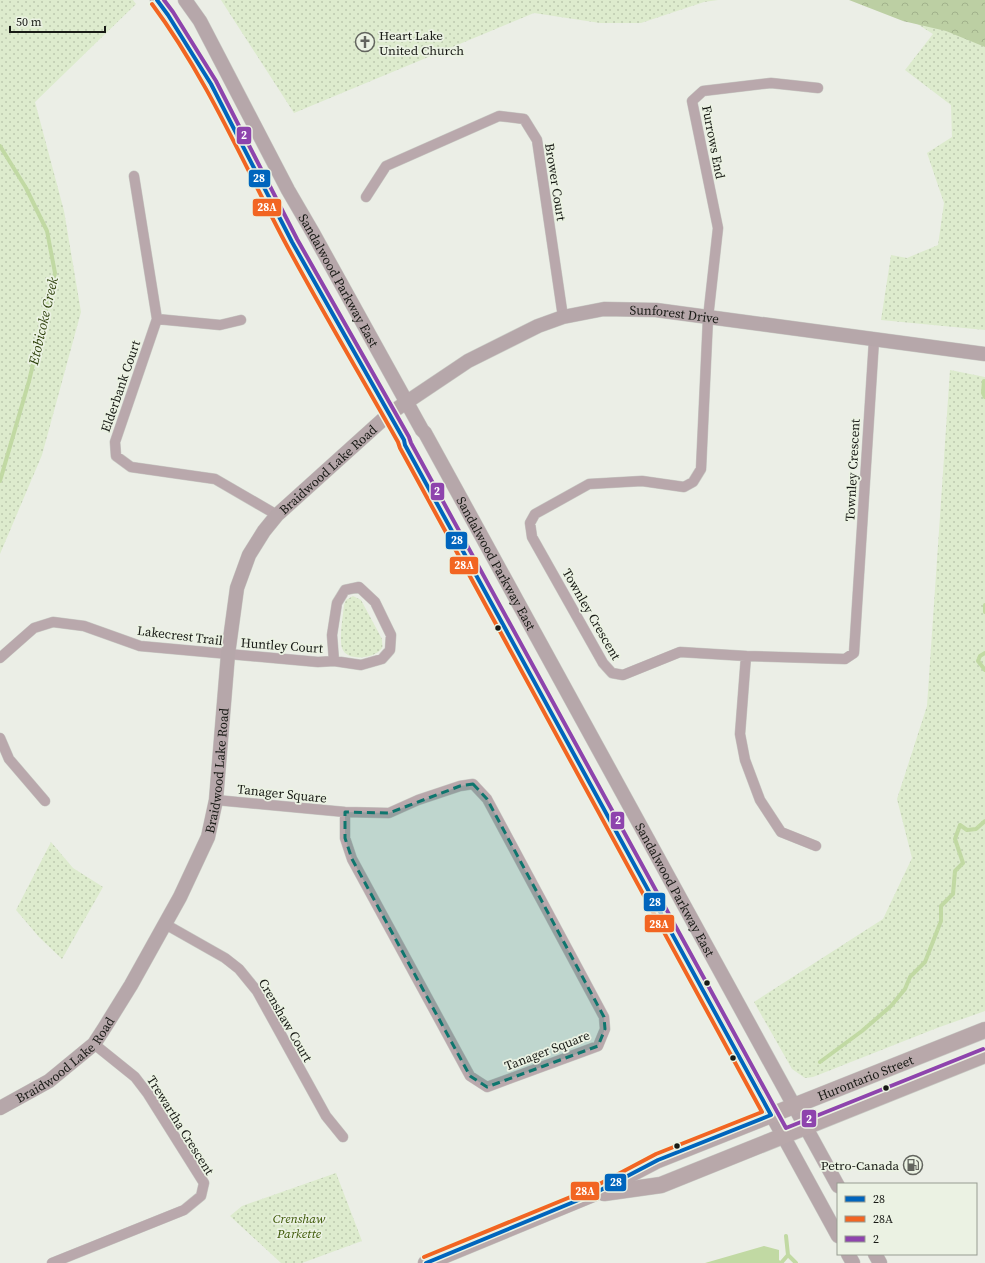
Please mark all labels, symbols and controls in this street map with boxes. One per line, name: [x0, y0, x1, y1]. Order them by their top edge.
scale bar: [10, 8, 105, 34]
text: 50 m: [16, 14, 42, 30]
place label: Heart Lake United Church: [379, 27, 464, 59]
church icon: Heart Lake United Church: [354, 31, 376, 53]
street label: Furrows End: [698, 104, 729, 181]
line badge: 2: [236, 126, 252, 145]
text: 2: [241, 128, 247, 143]
street label: Brower Court: [541, 142, 570, 223]
line badge: 28: [248, 169, 271, 188]
text: 28: [253, 171, 265, 186]
line badge: 28A: [252, 198, 282, 217]
text: 28A: [257, 200, 277, 215]
street label: Sandalwood Parkway East: [295, 211, 383, 351]
water label: Etobicoke Creek: [23, 275, 63, 368]
street label: Sunforest Drive: [630, 301, 720, 327]
street label: Elderbank Court: [97, 337, 144, 434]
street label: Townley Crescent: [841, 417, 864, 522]
street label: Braidwood Lake Road: [276, 421, 381, 518]
line badge: 2: [430, 482, 445, 501]
text: 2: [434, 484, 440, 499]
street label: Sandalwood Parkway East: [452, 494, 540, 634]
line badge: 28: [445, 531, 468, 550]
text: 28: [451, 533, 463, 548]
line badge: 28A: [449, 556, 479, 575]
text: 28A: [454, 558, 474, 573]
street label: Townley Crescent: [559, 565, 625, 664]
street label: Lakecrest Trail: [136, 622, 224, 649]
unlabelled marker: [493, 623, 503, 633]
street label: Huntley Court: [240, 634, 324, 657]
street label: Braidwood Lake Road: [201, 707, 233, 835]
street label: Tanager Square: [236, 780, 328, 807]
line badge: 2: [610, 811, 625, 830]
text: 2: [615, 813, 621, 828]
street label: Sandalwood Parkway East: [631, 820, 719, 960]
line badge: 28: [643, 892, 666, 912]
text: 28: [649, 895, 661, 910]
line badge: 28A: [644, 914, 675, 933]
text: 28A: [649, 917, 669, 932]
street label: Crenshaw Court: [255, 976, 317, 1066]
unlabelled marker: [702, 978, 712, 988]
street label: Braidwood Lake Road: [13, 1013, 119, 1107]
street label: Tanager Square: [502, 1026, 593, 1075]
street label: Hurontario Street: [815, 1051, 917, 1105]
unlabelled marker: [728, 1053, 738, 1063]
street label: Trewartha Crescent: [143, 1072, 218, 1179]
unlabelled marker: [881, 1083, 891, 1093]
line badge: 2: [801, 1109, 817, 1128]
text: 2: [806, 1112, 812, 1127]
unlabelled marker: [672, 1141, 682, 1151]
fuel station icon: Petro-Canada: [902, 1154, 924, 1176]
place label: Petro-Canada: [821, 1157, 899, 1174]
line badge: 28: [604, 1173, 627, 1192]
text: 28: [610, 1175, 622, 1190]
line badge: 28A: [570, 1181, 600, 1201]
legend: [837, 1183, 977, 1255]
text: 28A: [575, 1184, 595, 1199]
text: 28: [873, 1191, 885, 1207]
park label: Crenshaw Parkette: [273, 1210, 326, 1242]
text: 28A: [873, 1211, 893, 1227]
text: 2: [873, 1231, 879, 1247]

